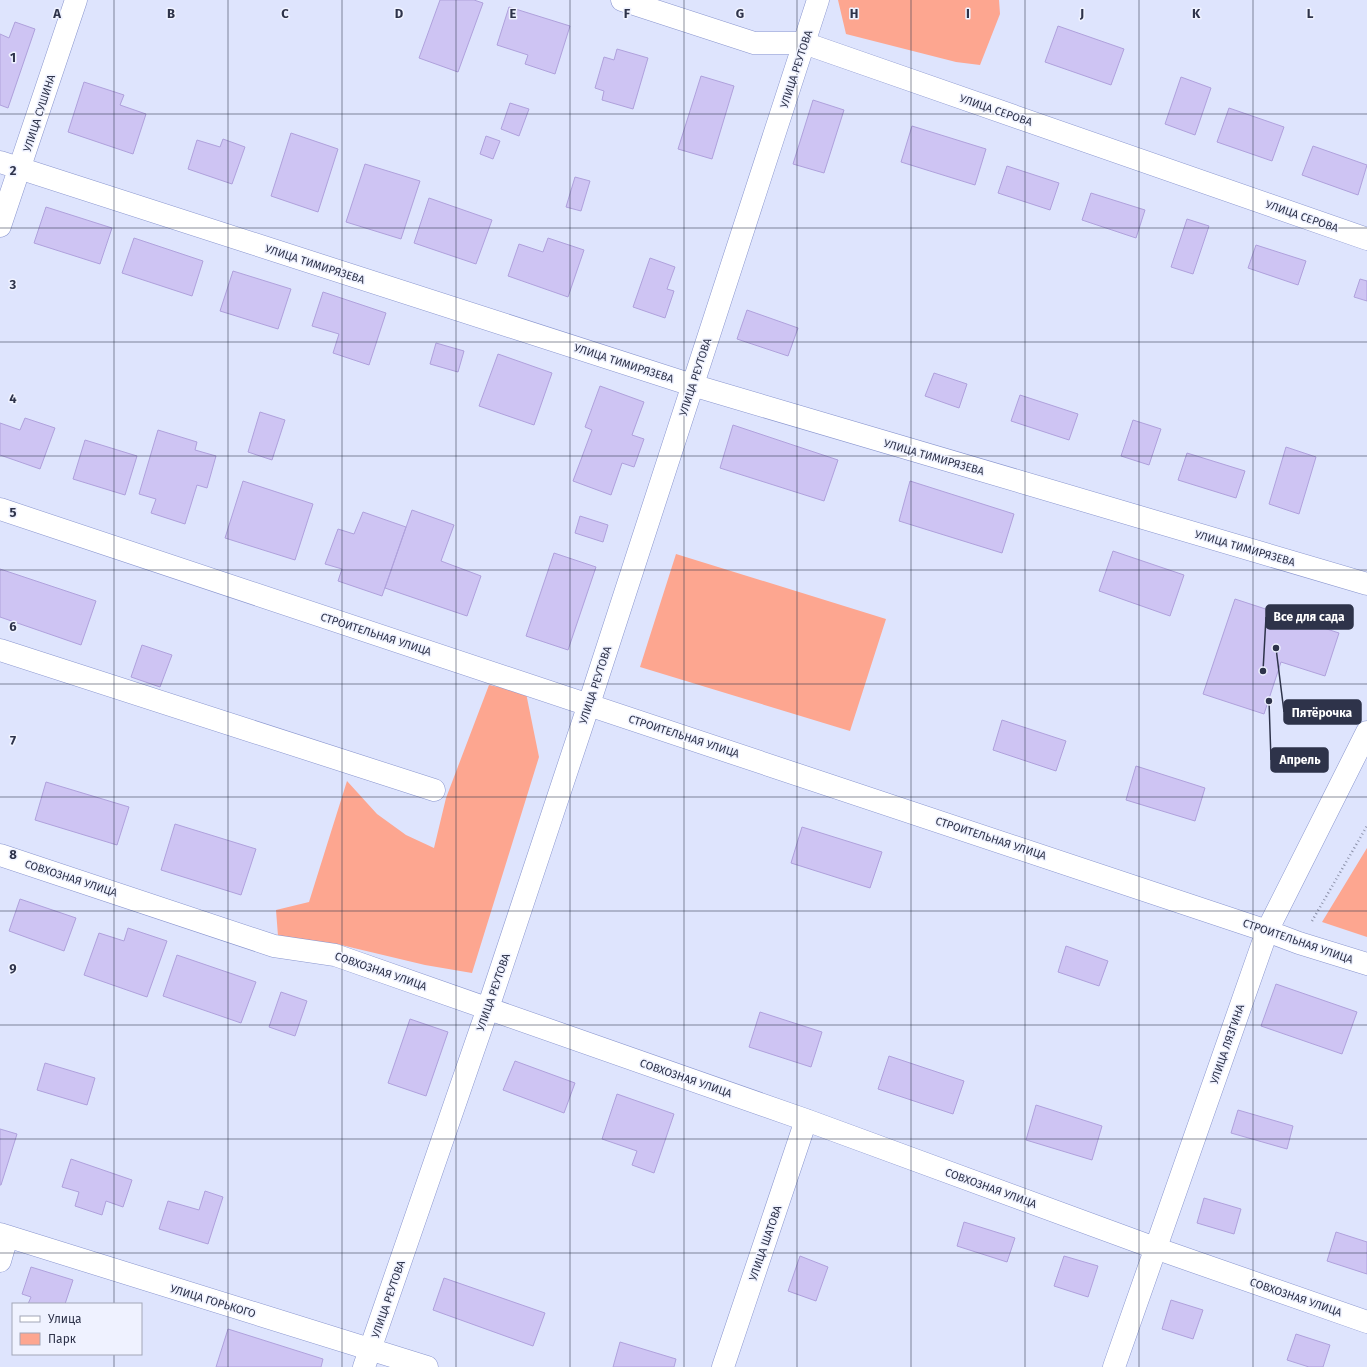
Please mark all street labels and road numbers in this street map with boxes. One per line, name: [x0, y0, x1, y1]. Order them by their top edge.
street label: УЛИЦА РЕУТОВА: [778, 28, 815, 110]
street label: УЛИЦА СУШИНА: [21, 72, 58, 153]
street label: УЛИЦА СЕРОВА: [958, 92, 1035, 129]
street label: УЛИЦА СЕРОВА: [1264, 198, 1341, 235]
street label: УЛИЦА ТИМИРЯЗЕВА: [263, 242, 367, 287]
street label: УЛИЦА РЕУТОВА: [677, 336, 714, 418]
street label: УЛИЦА ТИМИРЯЗЕВА: [572, 341, 676, 386]
street label: УЛИЦА ТИМИРЯЗЕВА: [882, 437, 986, 478]
street label: УЛИЦА ТИМИРЯЗЕВА: [1193, 528, 1297, 569]
street label: СТРОИТЕЛЬНАЯ УЛИЦА: [319, 610, 434, 659]
street label: УЛИЦА РЕУТОВА: [577, 644, 614, 726]
street label: СТРОИТЕЛЬНАЯ УЛИЦА: [627, 712, 742, 761]
street label: СТРОИТЕЛЬНАЯ УЛИЦА: [934, 814, 1049, 863]
street label: СОВХОЗНАЯ УЛИЦА: [23, 857, 119, 900]
street label: СТРОИТЕЛЬНАЯ УЛИЦА: [1241, 916, 1355, 967]
street label: СОВХОЗНАЯ УЛИЦА: [333, 950, 429, 994]
street label: УЛИЦА РЕУТОВА: [474, 951, 513, 1033]
street label: УЛИЦА ЛЯЗГИНА: [1208, 1002, 1247, 1086]
street label: СОВХОЗНАЯ УЛИЦА: [638, 1057, 734, 1101]
street label: СОВХОЗНАЯ УЛИЦА: [943, 1166, 1039, 1211]
street label: УЛИЦА ШАТОВА: [747, 1203, 785, 1283]
street label: УЛИЦА РЕУТОВА: [369, 1258, 408, 1340]
street label: СОВХОЗНАЯ УЛИЦА: [1248, 1276, 1344, 1320]
street label: УЛИЦА ГОРЬКОГО: [169, 1282, 257, 1321]

